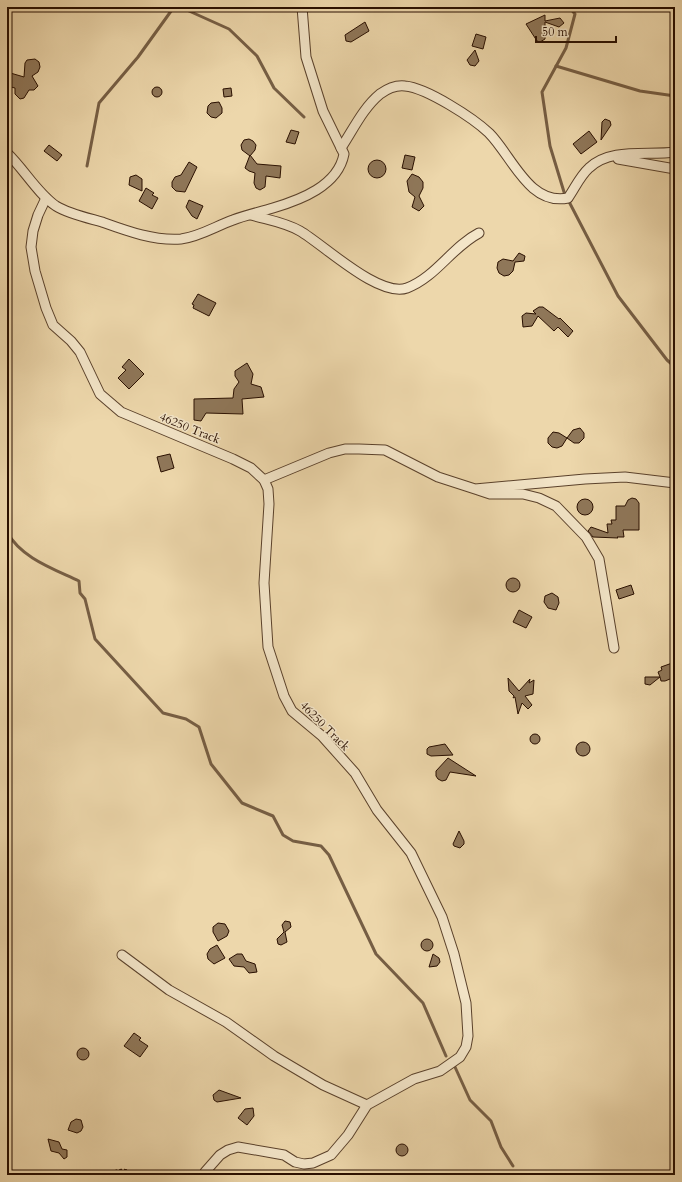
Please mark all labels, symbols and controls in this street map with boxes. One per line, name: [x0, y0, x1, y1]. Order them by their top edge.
scale bar: [536, 18, 616, 44]
text: 50 m: [542, 24, 569, 40]
street label: 46250 Track: [157, 409, 223, 448]
street label: 46250 Track: [297, 698, 354, 755]

